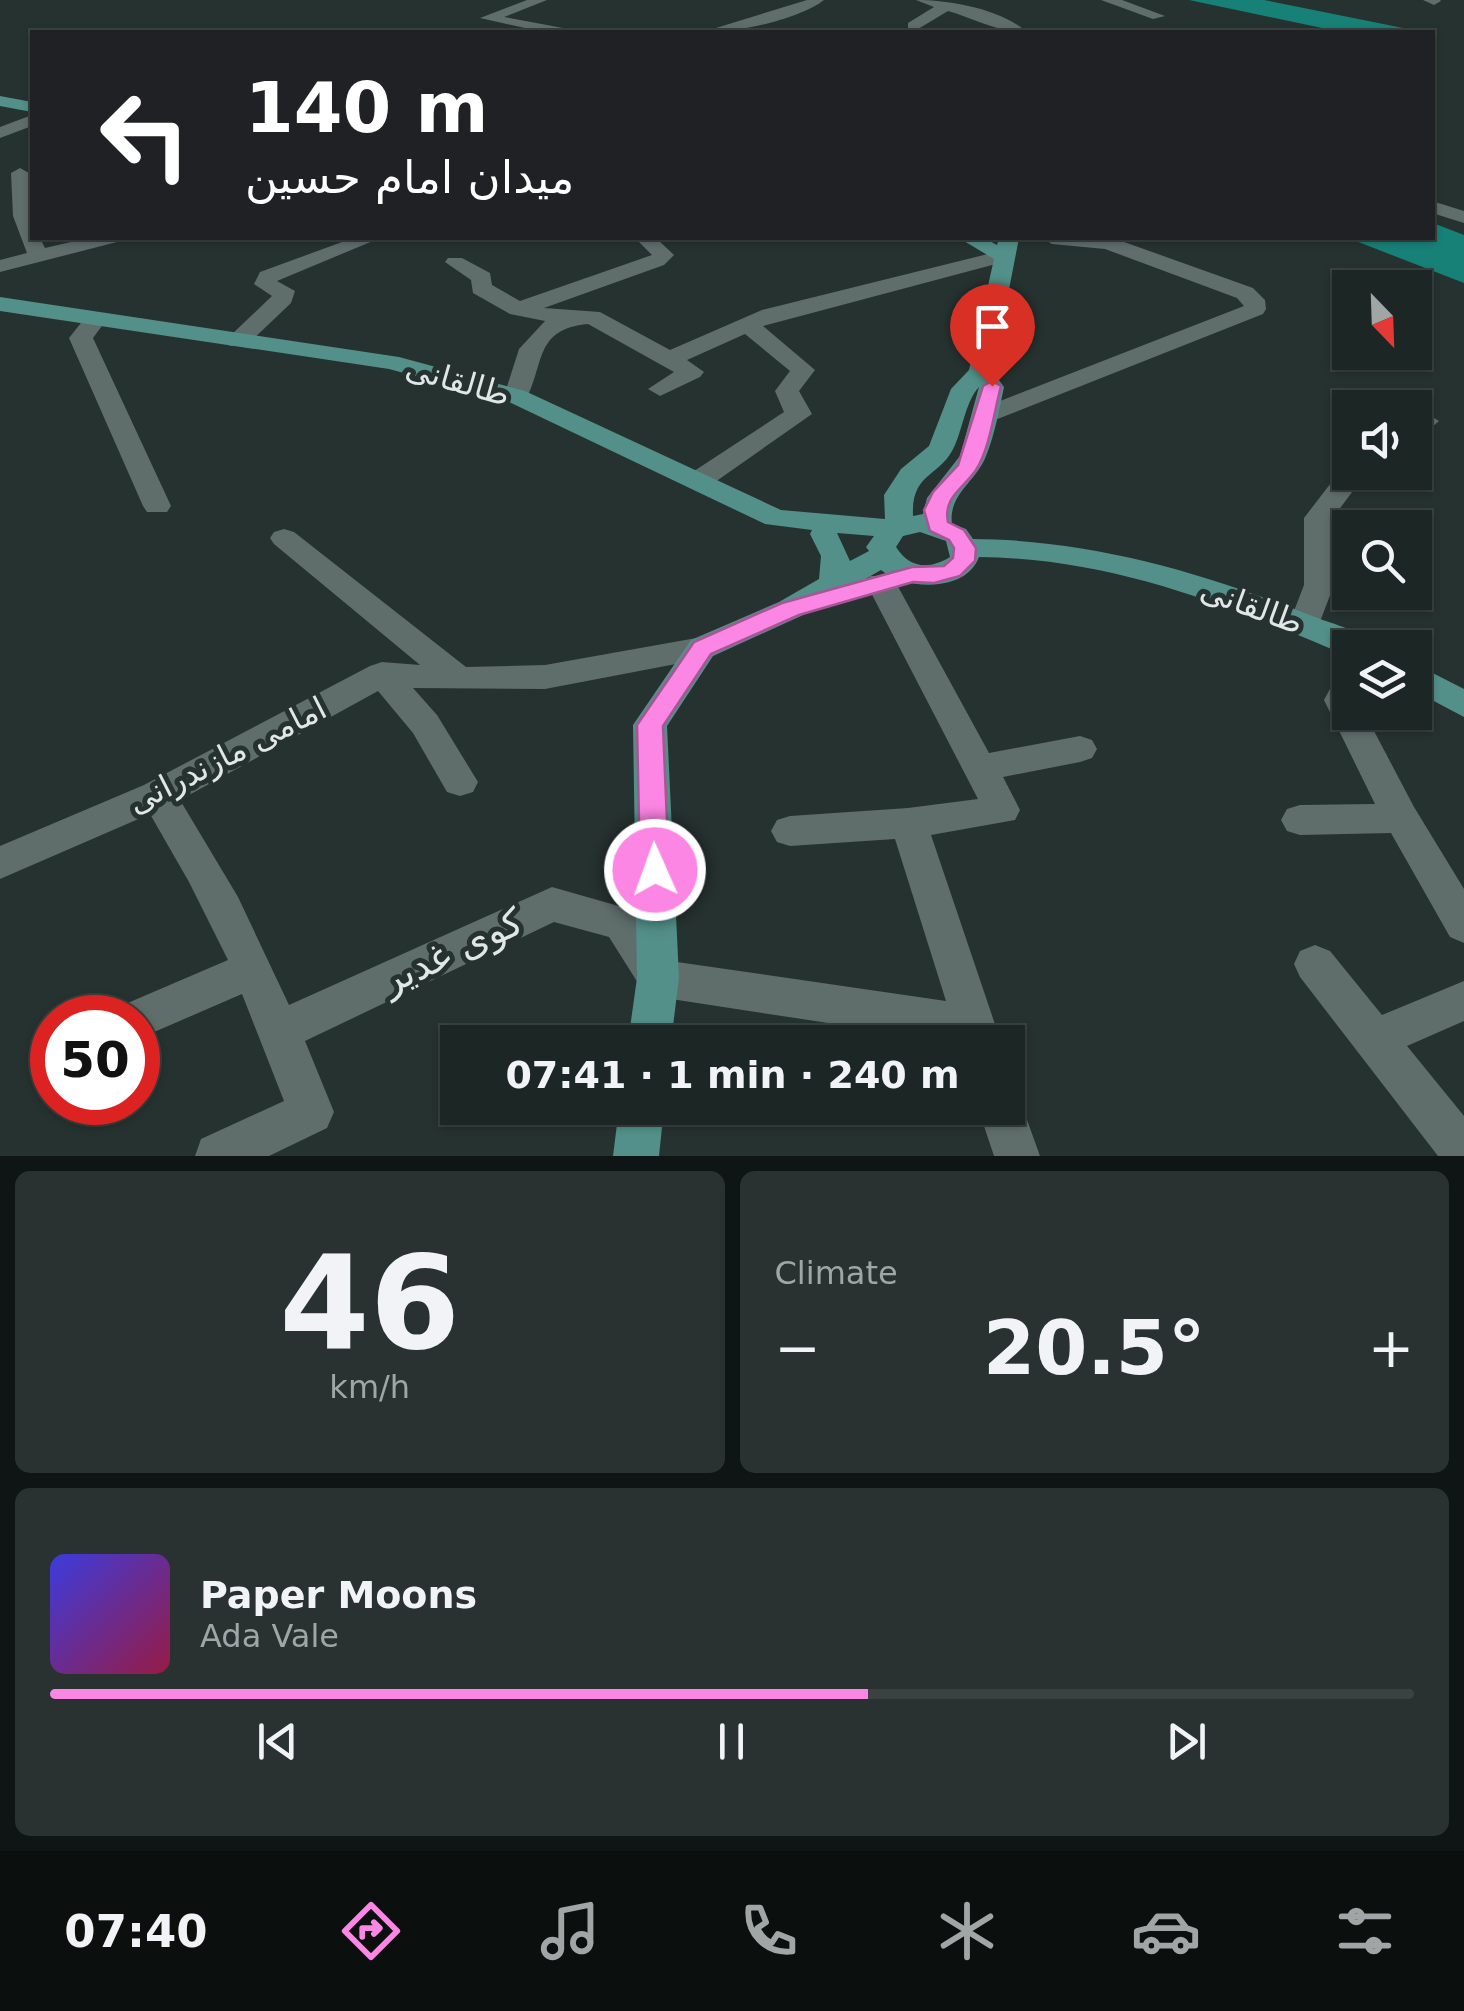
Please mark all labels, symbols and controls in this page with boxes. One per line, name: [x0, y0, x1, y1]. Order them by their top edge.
text: 140 m: [245, 67, 488, 149]
icon: left: [80, 70, 210, 200]
text: میدان امام حسین: [245, 151, 574, 204]
north arrow: [1332, 270, 1432, 370]
map controls: [1332, 270, 1432, 730]
pin: [950, 284, 1035, 387]
icon: arrive: [965, 299, 1020, 354]
street label: طالقانی: [402, 348, 514, 414]
button: sound: [1332, 390, 1432, 490]
button: search: [1332, 510, 1432, 610]
street label: طالقانی: [1195, 570, 1309, 642]
button: layers: [1332, 630, 1432, 730]
street label: امامی مازندرانی: [121, 689, 333, 821]
position arrow: [603, 818, 707, 922]
street label: کوی غدیر: [373, 899, 531, 1005]
speed limit sign: 50: [30, 995, 160, 1125]
text: 07:41 · 1 min · 240 m: [505, 1053, 960, 1097]
text: 46: [279, 1227, 460, 1379]
text: Climate: [775, 1254, 898, 1292]
text: 20.5°: [983, 1304, 1206, 1392]
text: −: [775, 1316, 821, 1380]
text: +: [1368, 1316, 1414, 1380]
text: km/h: [329, 1368, 410, 1406]
text: Paper Moons: [200, 1573, 477, 1617]
text: Ada Vale: [200, 1617, 339, 1655]
icon: previous: [250, 1714, 305, 1769]
icon: pause: [704, 1714, 759, 1769]
icon: next: [1159, 1714, 1214, 1769]
icon: directions: [336, 1896, 406, 1966]
icon: music: [535, 1896, 605, 1966]
icon: phone: [734, 1896, 804, 1966]
icon: climate: [932, 1896, 1002, 1966]
icon: car: [1131, 1896, 1201, 1966]
icon: filters: [1330, 1896, 1400, 1966]
text: 07:40: [64, 1905, 208, 1958]

